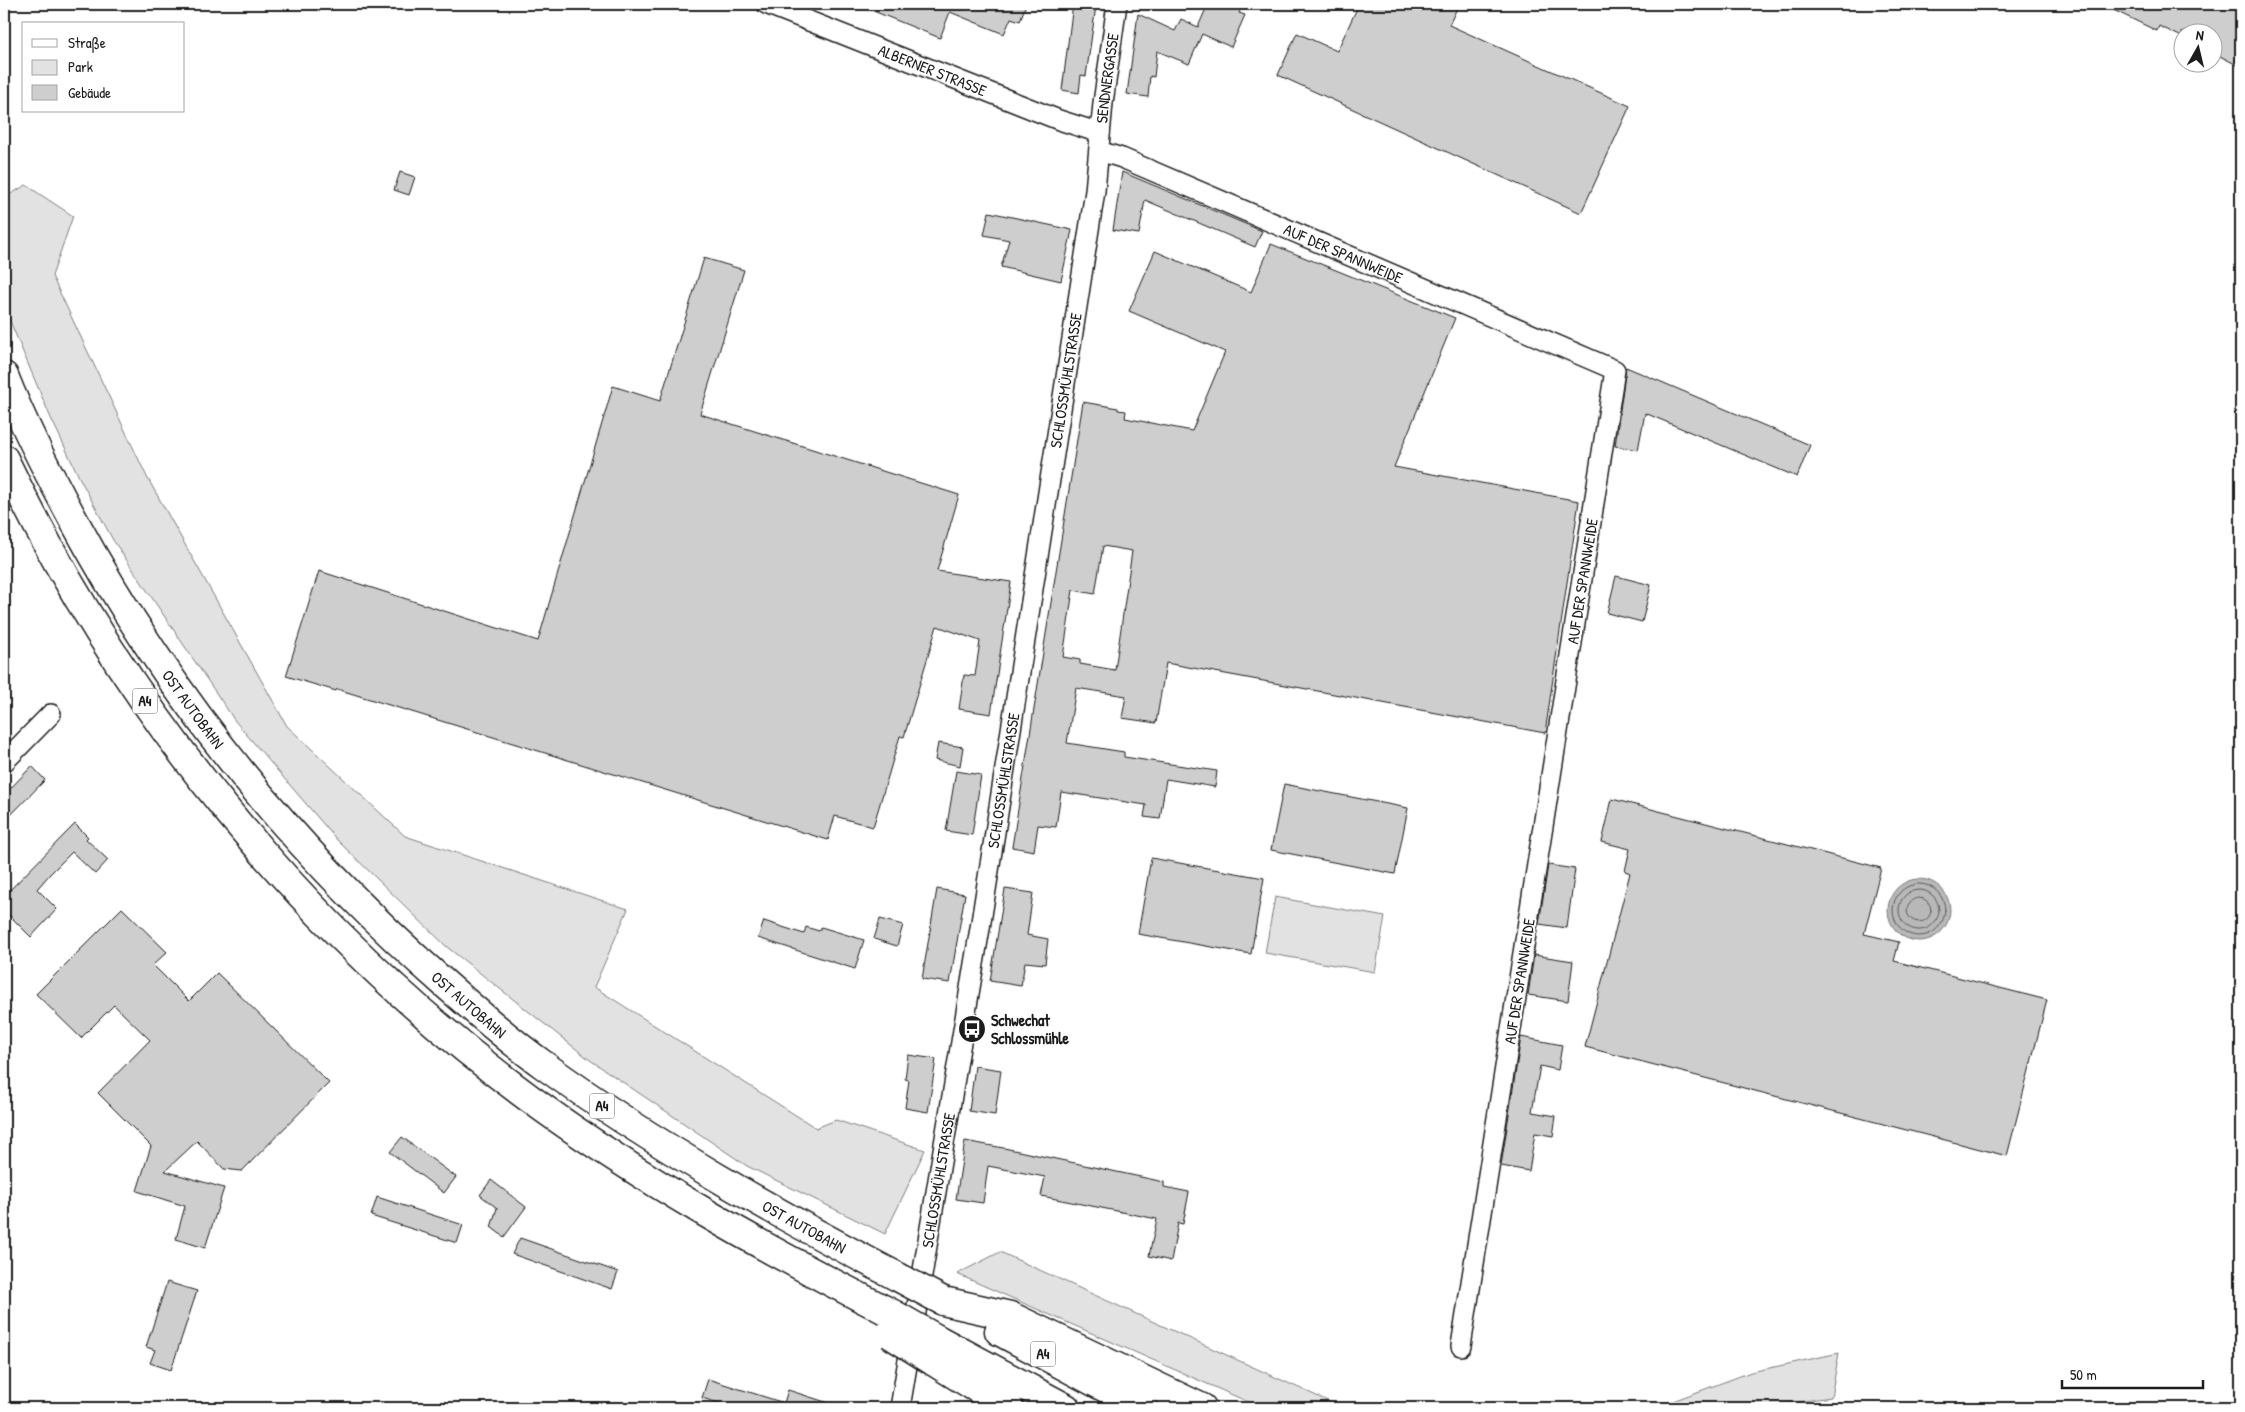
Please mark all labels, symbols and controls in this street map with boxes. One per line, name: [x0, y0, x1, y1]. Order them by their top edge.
legend: [22, 22, 185, 112]
north arrow: [2172, 22, 2222, 72]
text: N: [2195, 25, 2205, 45]
text: Straße: [68, 32, 106, 53]
street label: SENDNERGASSE: [1090, 32, 1124, 124]
street label: ALBERNER STRASSE: [875, 39, 990, 101]
text: Park: [68, 56, 93, 77]
text: Gebäude: [68, 82, 111, 103]
street label: AUF DER SPANNWEIDE: [1281, 218, 1406, 288]
street label: SCHLOSSMÜHLSTRASSE: [1044, 311, 1087, 450]
street label: AUF DER SPANNWEIDE: [1561, 516, 1603, 646]
street label: OST AUTOBAHN: [157, 665, 229, 753]
road number: A4: [132, 688, 158, 714]
street label: SCHLOSSMÜHLSTRASSE: [982, 711, 1024, 850]
street label: AUF DER SPANNWEIDE: [1498, 916, 1540, 1046]
street label: OST AUTOBAHN: [427, 966, 511, 1043]
place label: Schwechat Schlossmühle: [991, 1009, 1070, 1049]
bus stop icon: Schwechat Schlossmühle: [957, 1014, 987, 1044]
road number: A4: [590, 1094, 614, 1118]
street label: SCHLOSSMÜHLSTRASSE: [916, 1111, 960, 1249]
street label: OST AUTOBAHN: [758, 1195, 850, 1258]
road number: A4: [1030, 1342, 1056, 1366]
scale bar: [2062, 1357, 2204, 1389]
text: 50 m: [2070, 1364, 2097, 1385]

